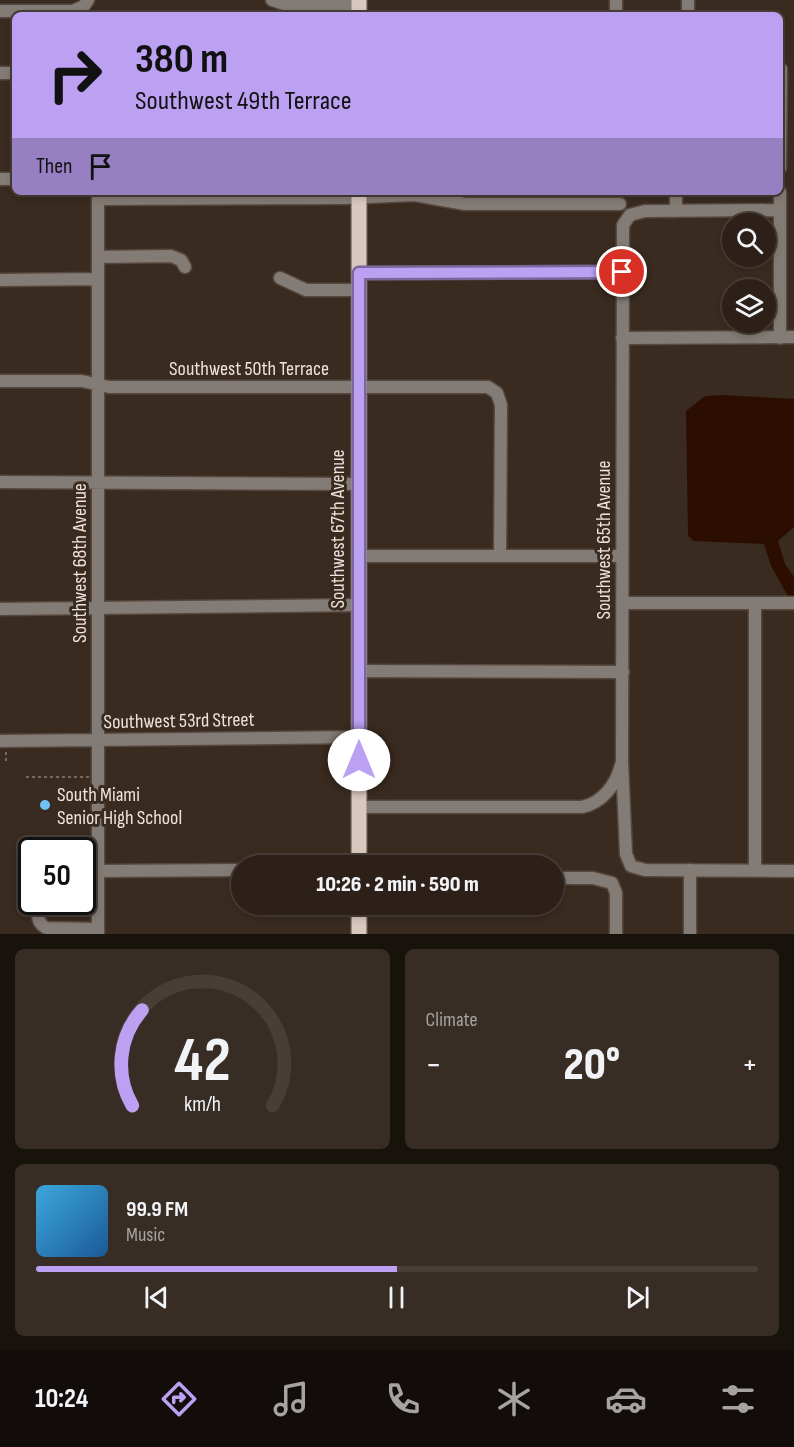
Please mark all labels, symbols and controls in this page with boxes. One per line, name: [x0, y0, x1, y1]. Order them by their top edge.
text: 380 m: [135, 34, 228, 85]
icon: right: [36, 36, 114, 114]
text: Southwest 49th Terrace: [135, 85, 352, 117]
icon: arrive: [84, 150, 117, 183]
text: Then: [36, 153, 72, 180]
map controls: [722, 213, 776, 333]
button: search: [722, 213, 776, 267]
pin: [596, 246, 647, 297]
icon: arrive: [605, 255, 638, 288]
button: layers: [722, 279, 776, 333]
street label: Southwest 50th Terrace: [169, 357, 329, 381]
street label: Southwest 67th Avenue: [326, 449, 350, 609]
street label: Southwest 65th Avenue: [592, 460, 616, 620]
street label: Southwest 68th Avenue: [68, 483, 92, 643]
street label: Southwest 53rd Street: [103, 708, 255, 734]
position arrow: [327, 728, 391, 792]
place label: South Miami Senior High School: [57, 783, 182, 830]
marker: South Miami Senior High School: [38, 798, 52, 812]
speed limit sign: 50: [18, 837, 96, 915]
text: 10:26 · 2 min · 590 m: [316, 871, 479, 898]
text: Climate: [426, 1008, 478, 1032]
text: 42: [174, 1024, 231, 1099]
text: 20°: [563, 1038, 620, 1093]
text: −: [426, 1045, 442, 1085]
text: +: [742, 1045, 758, 1085]
text: km/h: [184, 1092, 221, 1117]
text: 99.9 FM: [126, 1196, 188, 1223]
text: Music: [126, 1223, 165, 1247]
icon: previous: [140, 1281, 173, 1314]
icon: pause: [380, 1281, 413, 1314]
icon: next: [621, 1281, 654, 1314]
icon: directions: [158, 1378, 200, 1420]
icon: music: [270, 1378, 312, 1420]
icon: phone: [382, 1378, 424, 1420]
icon: climate: [493, 1378, 535, 1420]
icon: car: [605, 1378, 647, 1420]
icon: filters: [717, 1378, 759, 1420]
text: 10:24: [35, 1383, 88, 1415]

